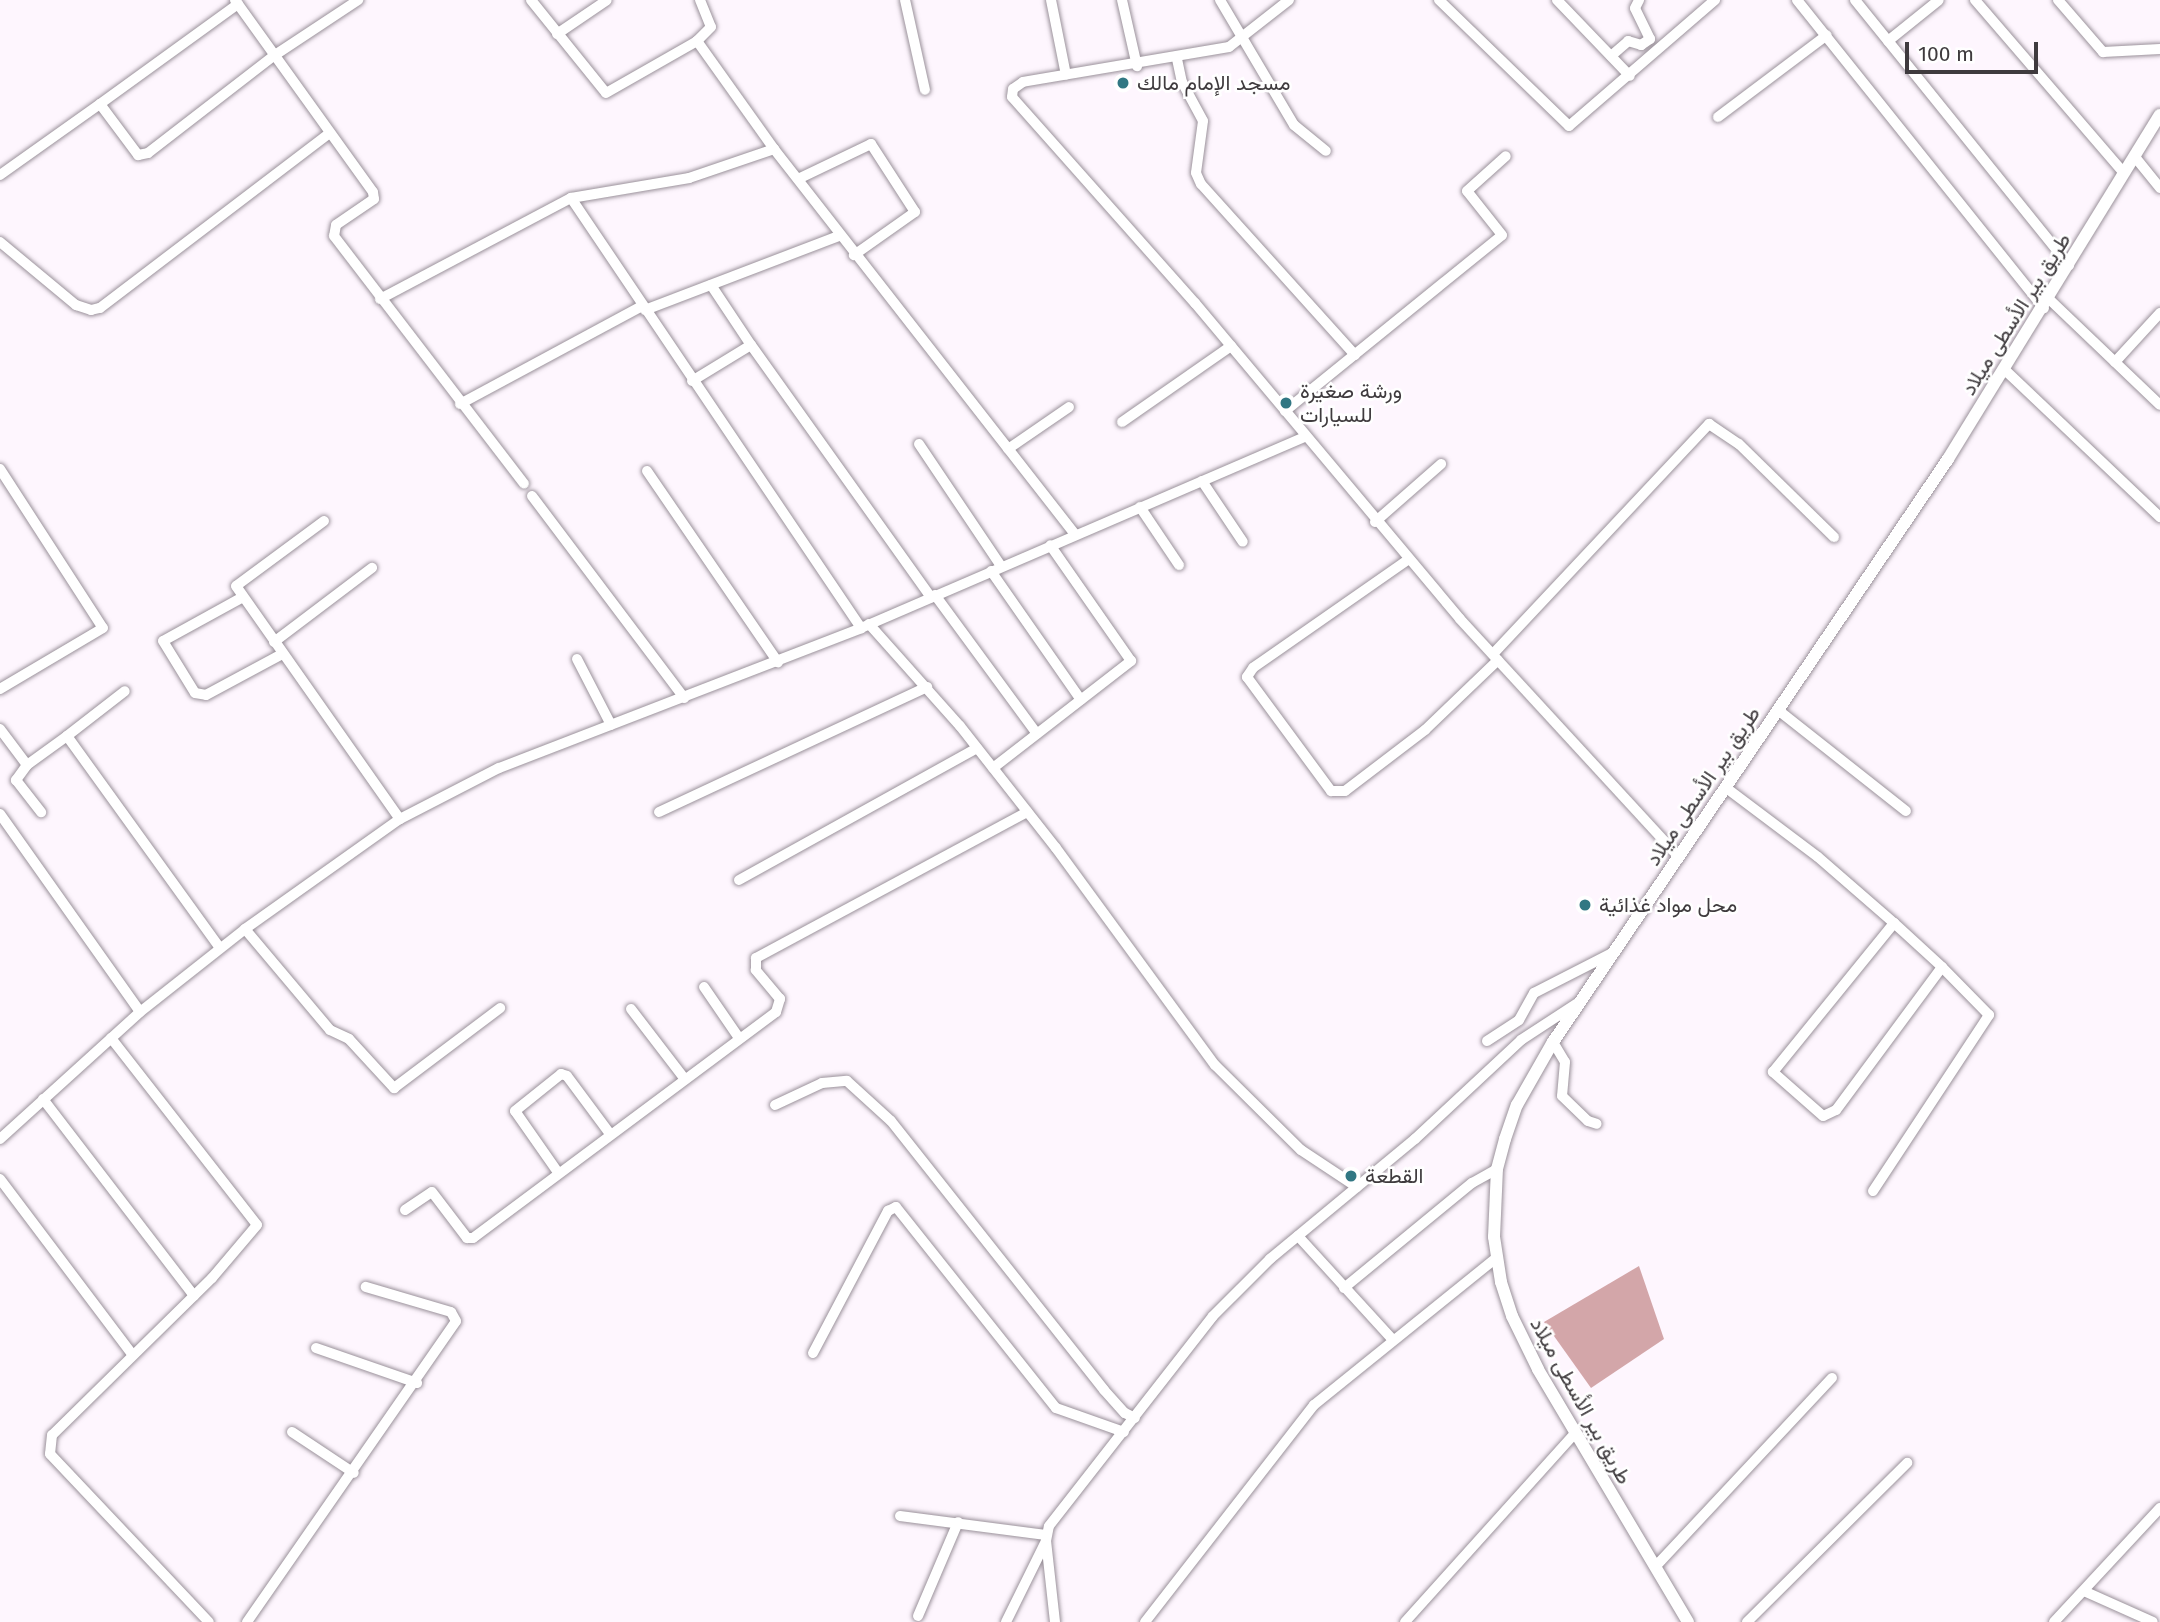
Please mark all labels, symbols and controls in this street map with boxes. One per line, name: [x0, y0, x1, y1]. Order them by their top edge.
scale bar: [1908, 28, 2041, 72]
text: 100 m: [1918, 41, 1974, 67]
place label: مسجد الإمام مالك: [1137, 70, 1290, 96]
marker: مسجد الإمام مالك: [1115, 75, 1131, 91]
street label: طريق بير الأسطى ميلاد: [1956, 228, 2076, 400]
place label: ورشة صغيرة للسيارات: [1300, 378, 1402, 428]
marker: ورشة صغيرة للسيارات: [1278, 395, 1294, 411]
street label: طريق بير الأسطى ميلاد: [1640, 702, 1766, 870]
place label: محل مواد غذائية: [1599, 892, 1737, 918]
marker: محل مواد غذائية: [1577, 897, 1593, 913]
place label: القطعة: [1365, 1163, 1423, 1189]
marker: القطعة: [1343, 1168, 1359, 1184]
street label: طريق بير الأسطى ميلاد: [1525, 1313, 1637, 1489]

